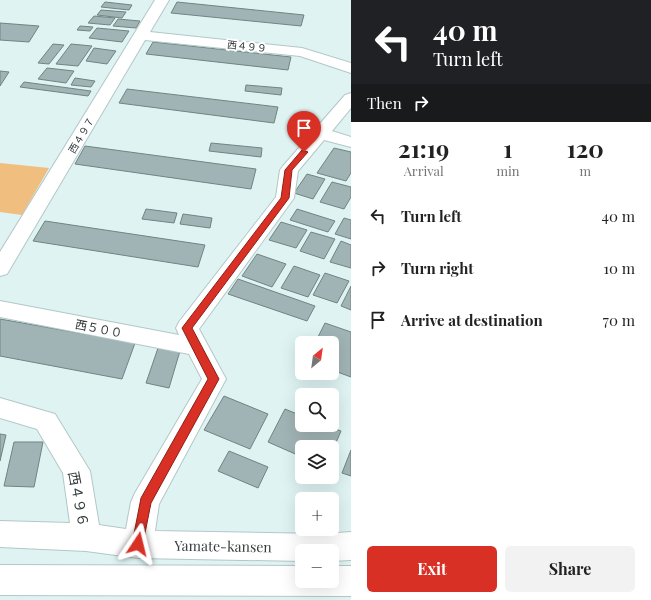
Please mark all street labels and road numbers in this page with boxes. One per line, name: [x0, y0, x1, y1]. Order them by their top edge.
street label: 西４９９: [226, 37, 268, 55]
street label: 西４９７: [65, 114, 97, 156]
street label: 西５００: [74, 316, 124, 340]
street label: 西４９６: [64, 470, 94, 528]
street label: Yamate-kansen: [173, 536, 272, 556]

